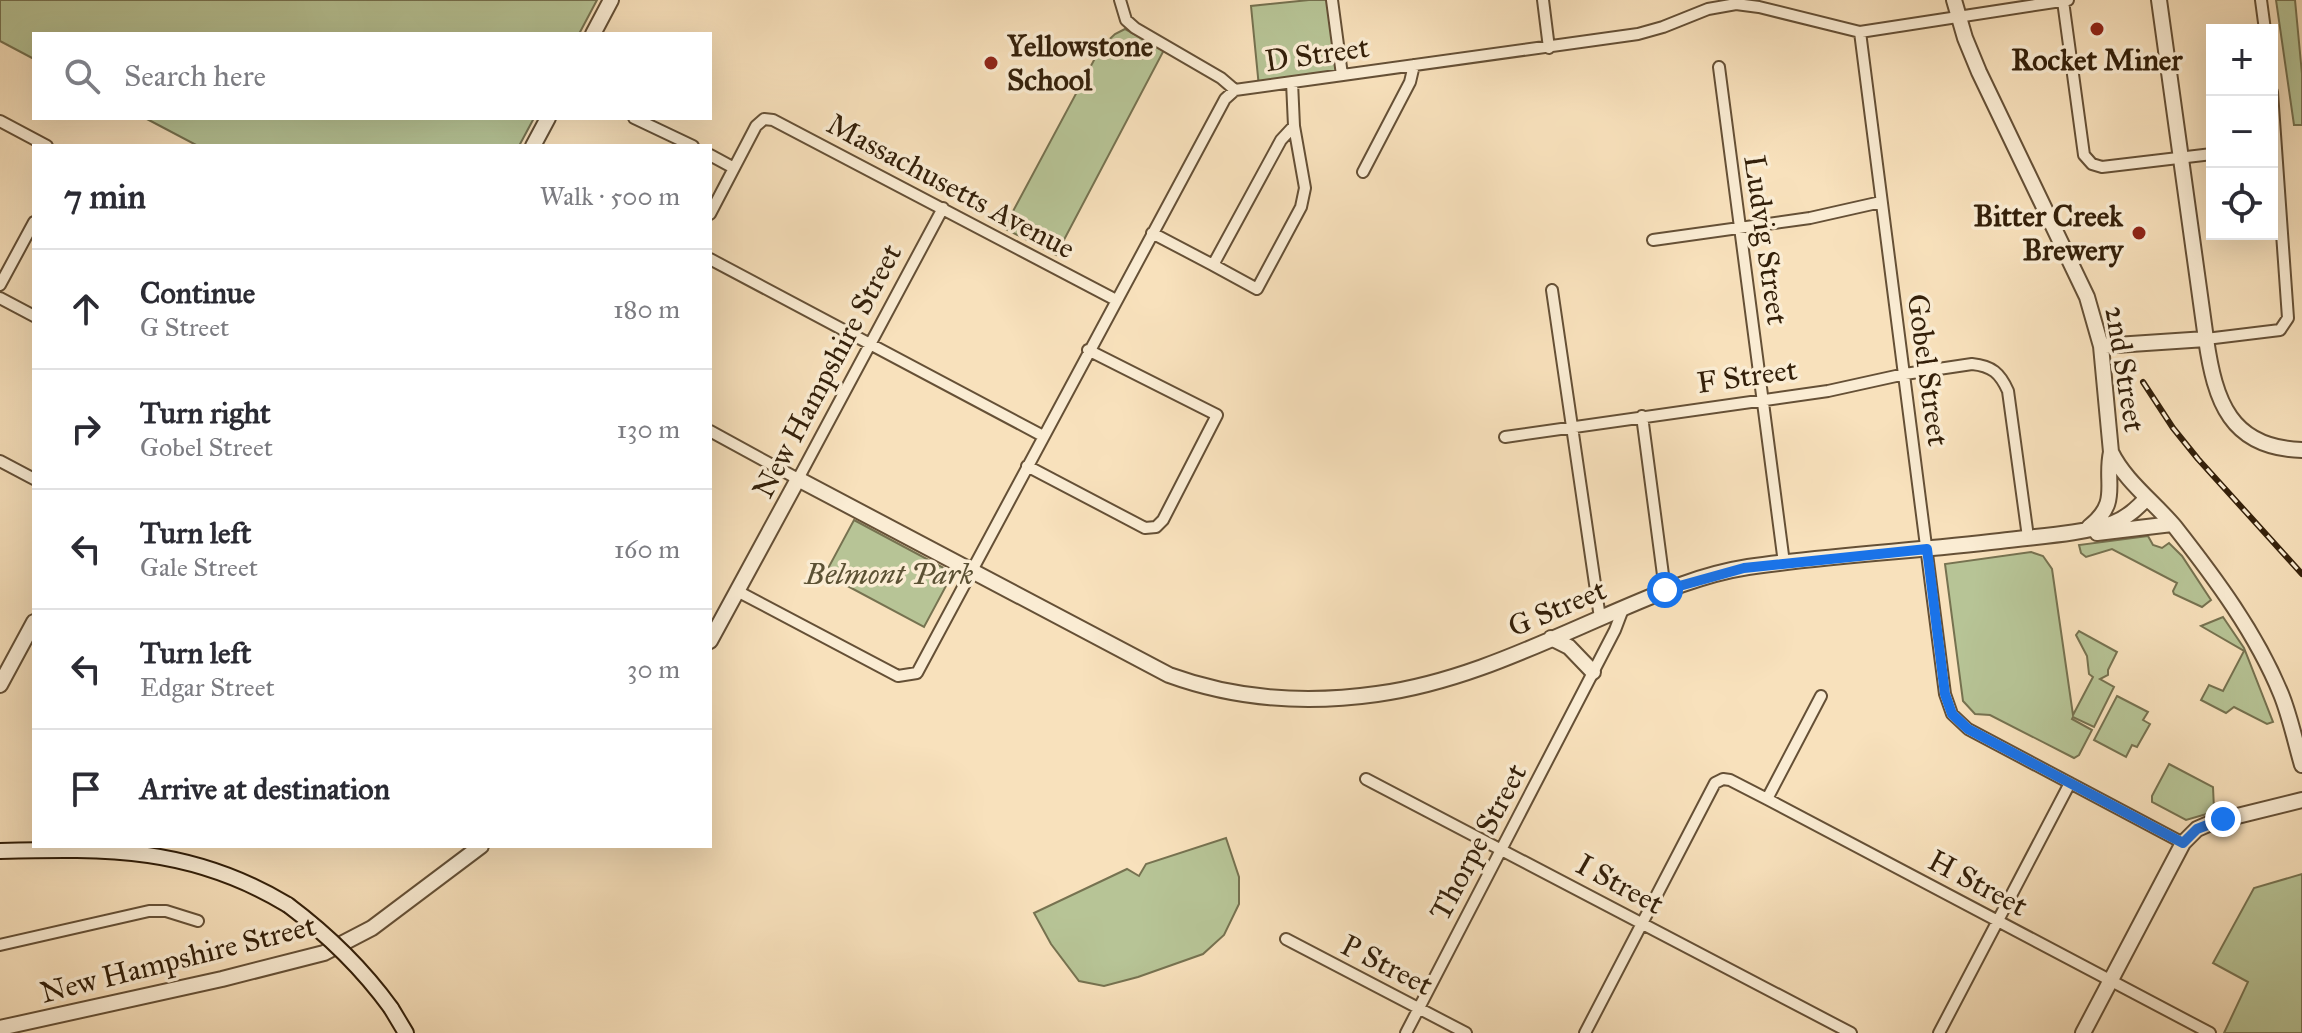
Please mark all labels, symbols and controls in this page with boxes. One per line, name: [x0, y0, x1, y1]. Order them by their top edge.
marker: Rocket Miner: [2088, 20, 2106, 38]
map controls: [2206, 24, 2278, 240]
button: +: [2206, 24, 2278, 96]
place label: Yellowstone School: [1006, 28, 1154, 98]
street label: D Street: [1263, 29, 1372, 79]
search box: [32, 32, 712, 120]
place label: Rocket Miner: [2011, 42, 2183, 78]
icon: search: [60, 54, 104, 98]
marker: Yellowstone School: [982, 54, 1000, 72]
text: Search here: [124, 58, 266, 94]
button: −: [2206, 96, 2278, 168]
street label: Massachusetts Avenue: [821, 105, 1081, 267]
street label: Ludvig Street: [1736, 153, 1796, 327]
button: locate: [2206, 168, 2278, 240]
text: 7 min: [64, 176, 146, 217]
text: Walk · 500 m: [540, 180, 680, 212]
place label: Bitter Creek Brewery: [1973, 198, 2124, 268]
marker: Bitter Creek Brewery: [2130, 224, 2148, 242]
street label: New Hampshire Street: [745, 237, 909, 504]
text: Continue: [140, 275, 255, 311]
icon: ahead: [64, 287, 108, 331]
street label: Gobel Street: [1899, 292, 1957, 449]
text: 180 m: [613, 293, 680, 325]
street label: 2nd Street: [2097, 303, 2153, 435]
text: G Street: [140, 311, 229, 343]
street label: F Street: [1695, 351, 1800, 401]
text: Turn right: [140, 395, 271, 431]
icon: right: [64, 407, 108, 451]
text: 130 m: [617, 413, 680, 445]
text: Gobel Street: [140, 431, 273, 463]
text: Turn left: [140, 515, 251, 551]
icon: left: [64, 527, 108, 571]
text: 160 m: [614, 533, 680, 565]
text: Gale Street: [140, 551, 258, 583]
park label: Belmont Park: [803, 556, 973, 592]
street label: G Street: [1503, 571, 1612, 645]
route start: [1647, 572, 1683, 608]
text: Turn left: [140, 635, 251, 671]
icon: left: [64, 647, 108, 691]
text: 30 m: [627, 653, 680, 685]
text: Edgar Street: [140, 671, 275, 703]
street label: Thorpe Street: [1422, 757, 1534, 926]
icon: arrive: [64, 767, 108, 811]
text: Arrive at destination: [140, 771, 390, 807]
route end: [2205, 801, 2241, 837]
street label: H Street: [1922, 842, 2034, 924]
street label: I Street: [1570, 846, 1670, 922]
street label: New Hampshire Street: [36, 907, 320, 1011]
street label: P Street: [1335, 927, 1439, 1003]

